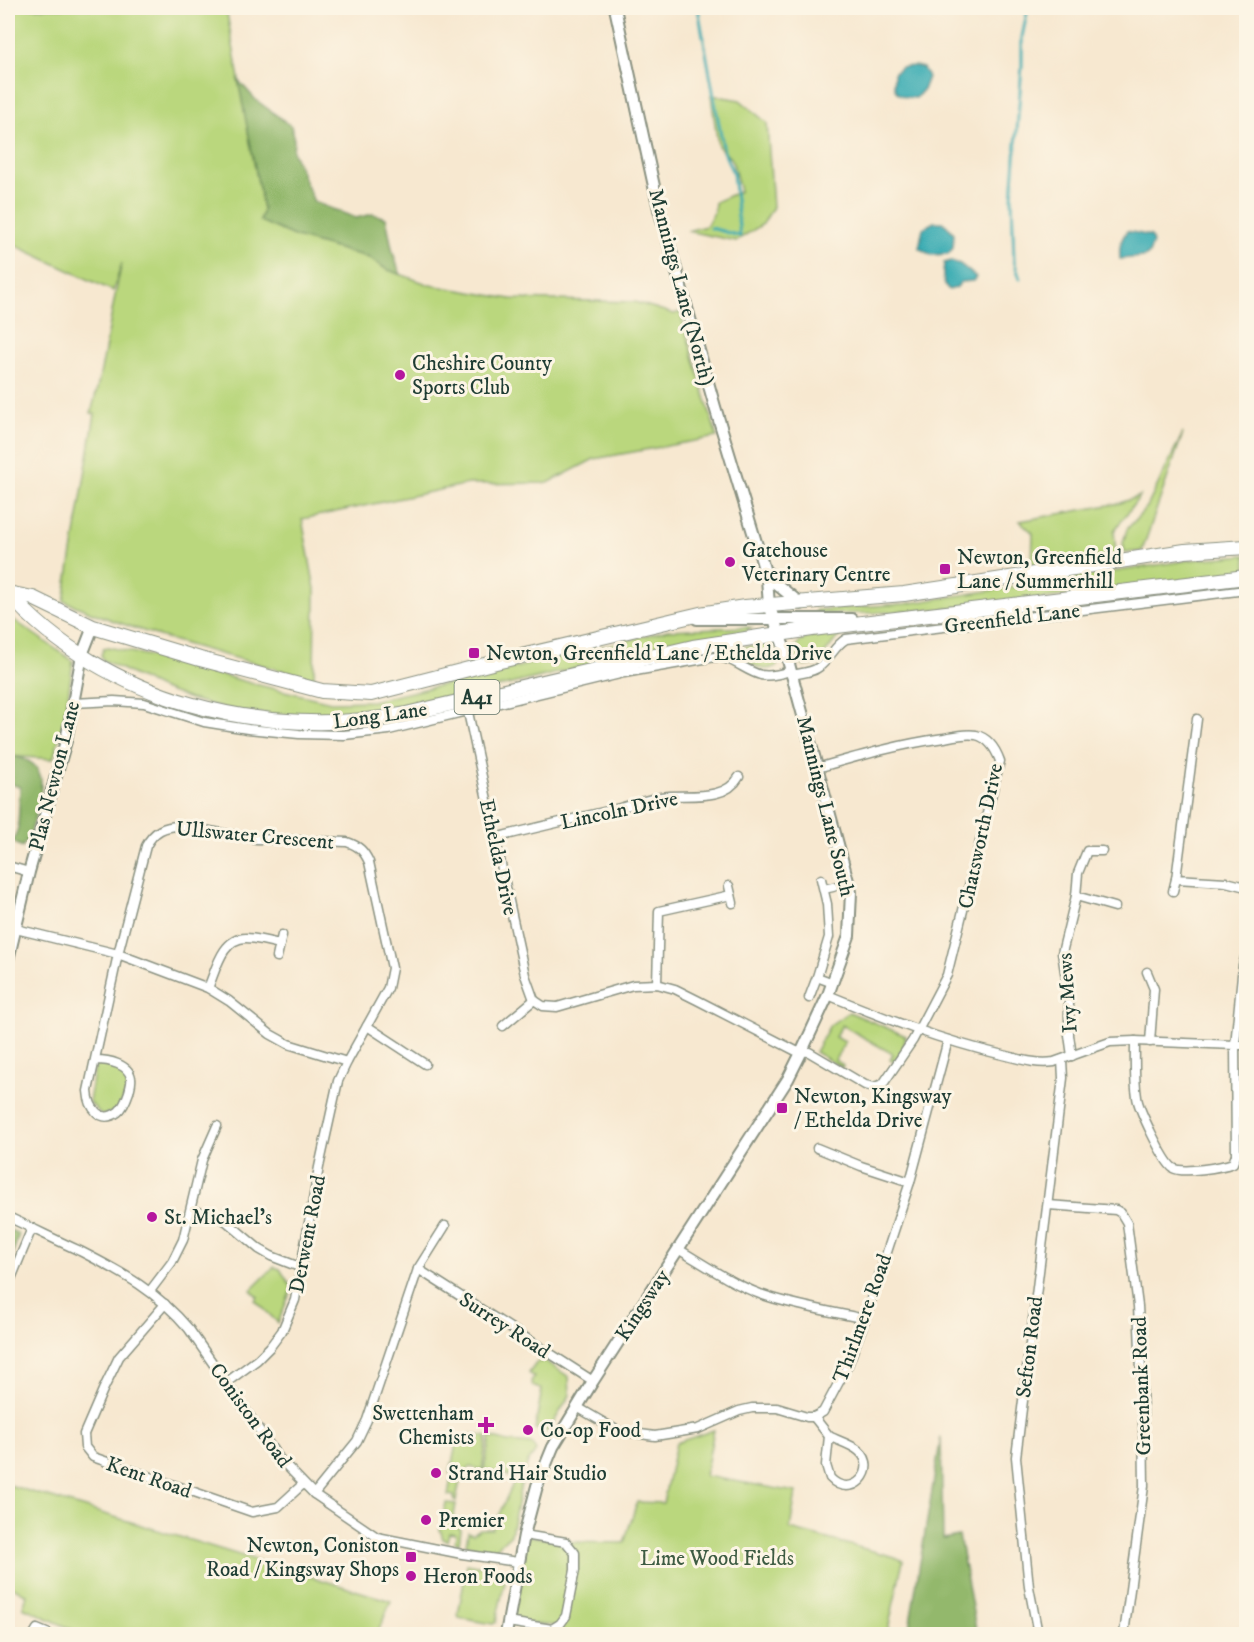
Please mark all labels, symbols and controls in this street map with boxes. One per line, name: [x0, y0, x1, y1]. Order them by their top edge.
street label: Mannings Lane (North): [642, 186, 720, 389]
place label: Cheshire County Sports Club: [412, 351, 553, 401]
marker: Cheshire County Sports Club: [393, 368, 407, 382]
place label: Gatehouse Veterinary Centre: [741, 538, 891, 588]
place label: Newton, Greenfield Lane / Summerhill: [957, 545, 1123, 595]
marker: Gatehouse Veterinary Centre: [723, 555, 737, 569]
marker: Newton, Greenfield Lane / Summerhill: [938, 562, 952, 576]
street label: Greenfield Lane: [943, 598, 1082, 640]
place label: Newton, Greenfield Lane / Ethelda Drive: [486, 641, 833, 667]
marker: Newton, Greenfield Lane / Ethelda Drive: [467, 646, 481, 660]
road number: A41: [454, 680, 500, 714]
street label: Long Lane: [331, 696, 429, 735]
street label: Plas Newton Lane: [24, 698, 86, 854]
street label: Mannings Lane South: [790, 713, 860, 899]
street label: Chatsworth Drive: [953, 761, 1009, 911]
street label: Lincoln Drive: [558, 786, 680, 836]
street label: Ethelda Drive: [473, 797, 523, 918]
street label: Ullswater Crescent: [175, 816, 335, 856]
street label: Ivy Mews: [1052, 952, 1084, 1034]
place label: Newton, Kingsway / Ethelda Drive: [794, 1084, 953, 1134]
marker: Newton, Kingsway / Ethelda Drive: [775, 1101, 789, 1115]
street label: Derwent Road: [284, 1172, 332, 1296]
place label: St. Michael's: [164, 1205, 272, 1231]
marker: St. Michael's: [145, 1210, 159, 1224]
street label: Thirlmere Road: [828, 1250, 898, 1386]
street label: Kingsway: [610, 1264, 676, 1346]
street label: Surrey Road: [454, 1287, 555, 1365]
street label: Sefton Road: [1011, 1294, 1049, 1399]
street label: Greenbank Road: [1127, 1316, 1157, 1456]
street label: Coniston Road: [203, 1358, 297, 1474]
place label: Swettenham Chemists: [372, 1401, 474, 1451]
marker: Swettenham Chemists: [479, 1418, 493, 1432]
place label: Co-op Food: [540, 1418, 642, 1444]
marker: Co-op Food: [521, 1423, 535, 1437]
street label: Kent Road: [102, 1451, 195, 1505]
place label: Strand Hair Studio: [448, 1461, 607, 1487]
marker: Strand Hair Studio: [429, 1466, 443, 1480]
place label: Premier: [438, 1508, 505, 1534]
marker: Premier: [419, 1513, 433, 1527]
place label: Newton, Coniston Road / Kingsway Shops: [206, 1533, 399, 1583]
park label: Lime Wood Fields: [640, 1546, 794, 1572]
marker: Newton, Coniston Road / Kingsway Shops: [404, 1550, 418, 1564]
place label: Heron Foods: [423, 1564, 533, 1590]
marker: Heron Foods: [404, 1569, 418, 1583]

